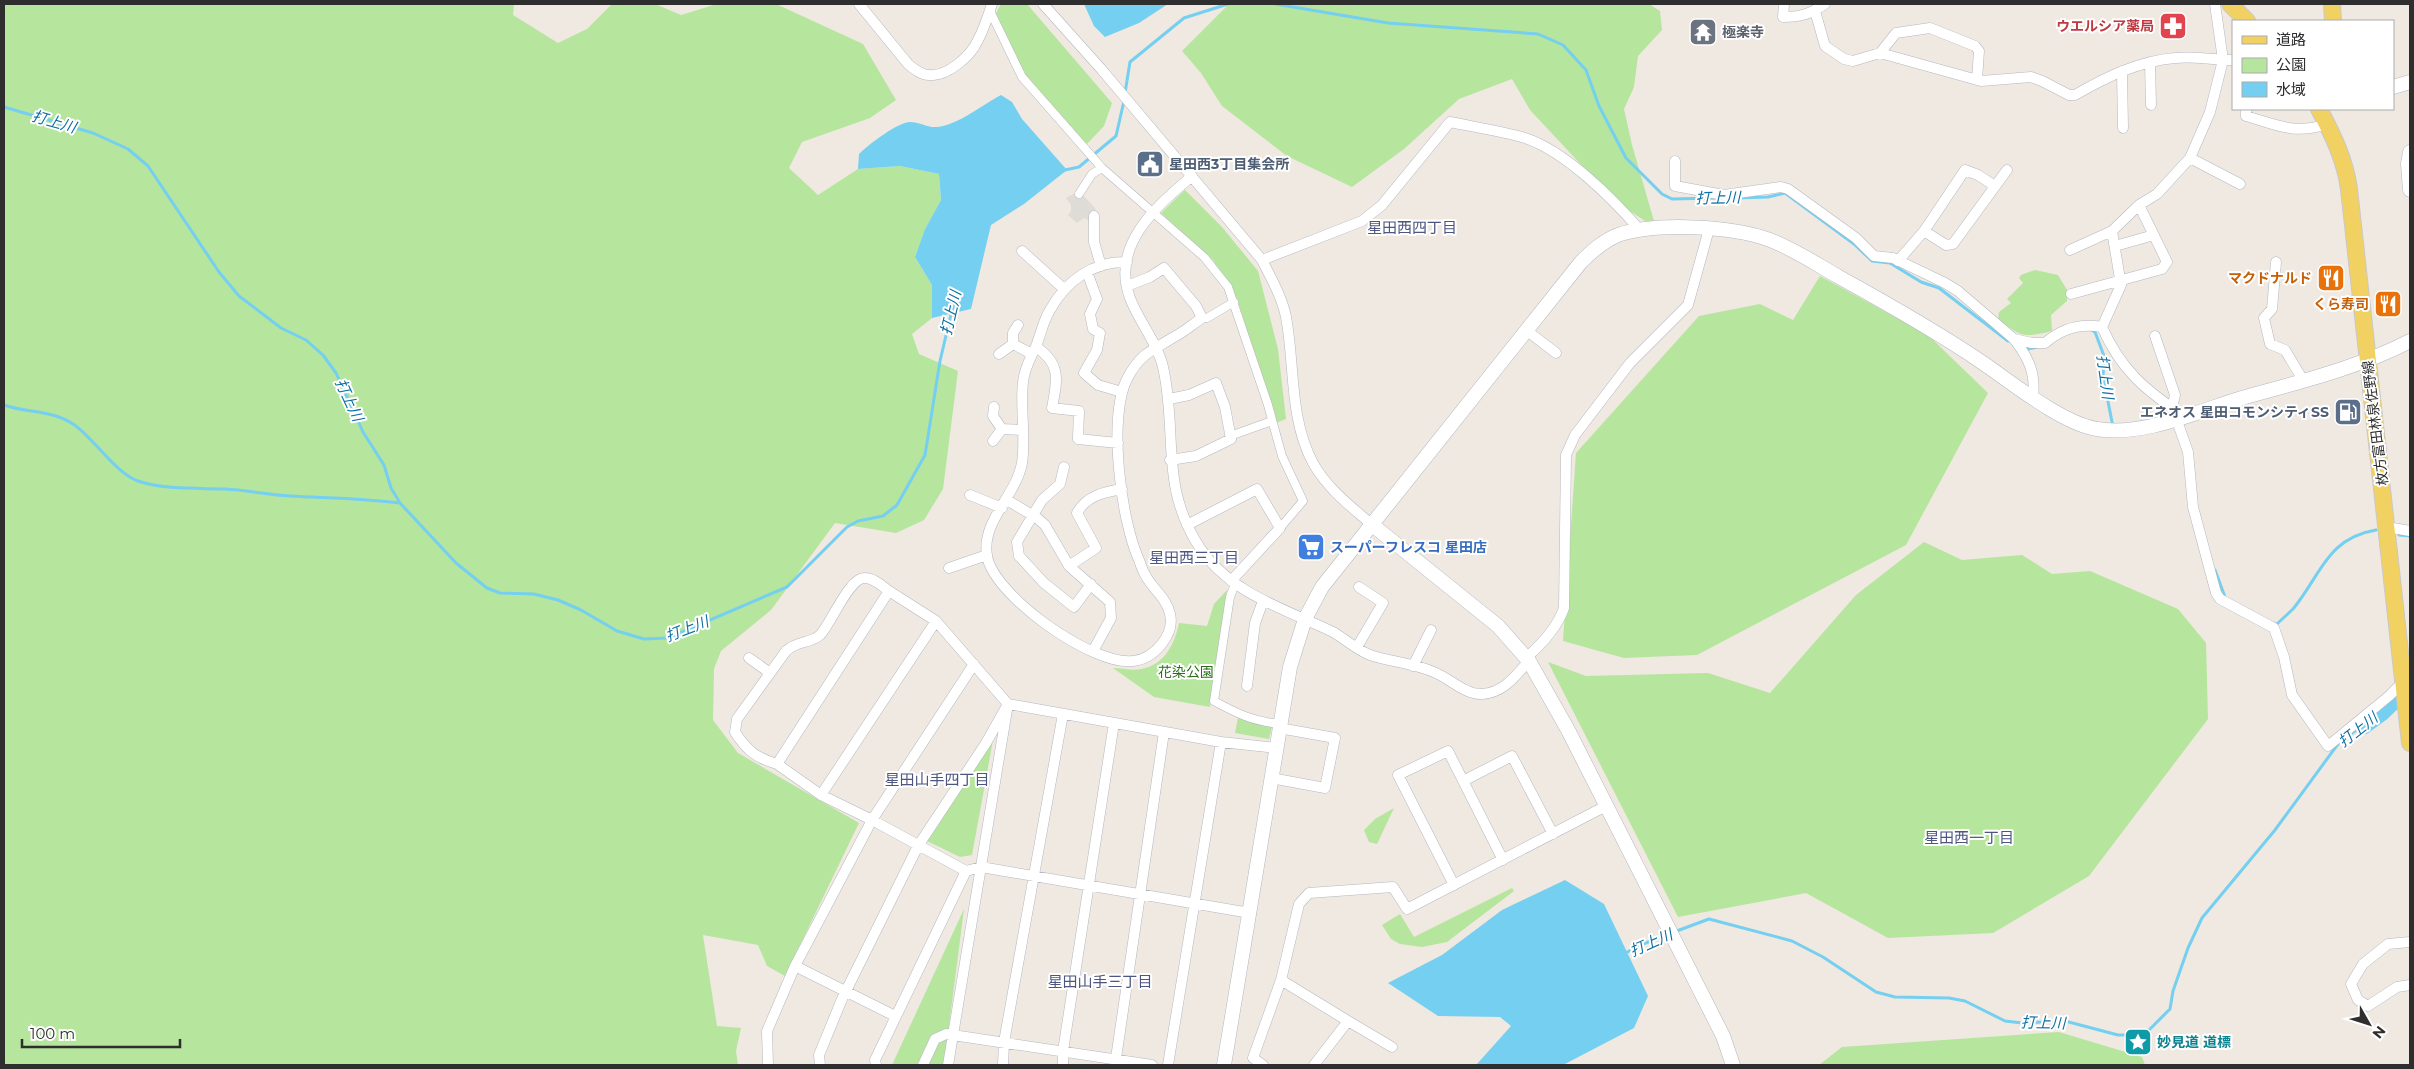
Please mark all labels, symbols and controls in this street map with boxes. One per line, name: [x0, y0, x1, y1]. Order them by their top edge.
pharmacy icon: ウエルシア薬局: [2158, 11, 2188, 41]
temple icon: 極楽寺: [1688, 17, 1718, 47]
place label: ウエルシア薬局: [2056, 17, 2154, 35]
legend: [2232, 20, 2394, 110]
place label: 極楽寺: [1722, 23, 1764, 41]
text: 道路: [2276, 30, 2306, 49]
text: 公園: [2276, 55, 2306, 74]
text: 水域: [2276, 80, 2306, 99]
water label: 打上川: [30, 106, 80, 137]
public building icon: 星田西3丁目集会所: [1135, 149, 1165, 179]
place label: 星田西3丁目集会所: [1169, 155, 1289, 173]
water label: 打上川: [1695, 188, 1743, 207]
district label: 星田西四丁目: [1367, 218, 1457, 237]
restaurant icon: マクドナルド: [2316, 263, 2346, 293]
place label: マクドナルド: [2228, 269, 2312, 287]
water label: 打上川: [936, 287, 965, 337]
restaurant icon: くら寿司: [2373, 289, 2403, 319]
place label: くら寿司: [2313, 295, 2369, 313]
water label: 打上川: [2093, 353, 2118, 403]
street label: 枚方富田林泉佐野線: [2358, 359, 2392, 487]
water label: 打上川: [331, 375, 368, 426]
fuel station icon: エネオス 星田コモンシティSS: [2333, 397, 2363, 427]
place label: エネオス 星田コモンシティSS: [2140, 403, 2329, 421]
supermarket icon: スーパーフレスコ 星田店: [1296, 532, 1326, 562]
place label: スーパーフレスコ 星田店: [1330, 538, 1487, 556]
district label: 星田西三丁目: [1149, 548, 1239, 567]
water label: 打上川: [662, 611, 713, 645]
park label: 花染公園: [1158, 663, 1214, 681]
water label: 打上川: [2334, 707, 2383, 751]
district label: 星田山手四丁目: [884, 770, 990, 789]
district label: 星田西一丁目: [1924, 828, 2014, 847]
water label: 打上川: [1626, 924, 1677, 960]
district label: 星田山手三丁目: [1047, 972, 1153, 991]
north arrow: [2344, 999, 2394, 1049]
water label: 打上川: [2020, 1013, 2068, 1032]
scale bar: [22, 1016, 180, 1048]
text: N: [2369, 1022, 2390, 1042]
text: 100 m: [30, 1024, 75, 1043]
place icon: 妙見道 道標: [2123, 1027, 2153, 1057]
place label: 妙見道 道標: [2157, 1033, 2231, 1051]

